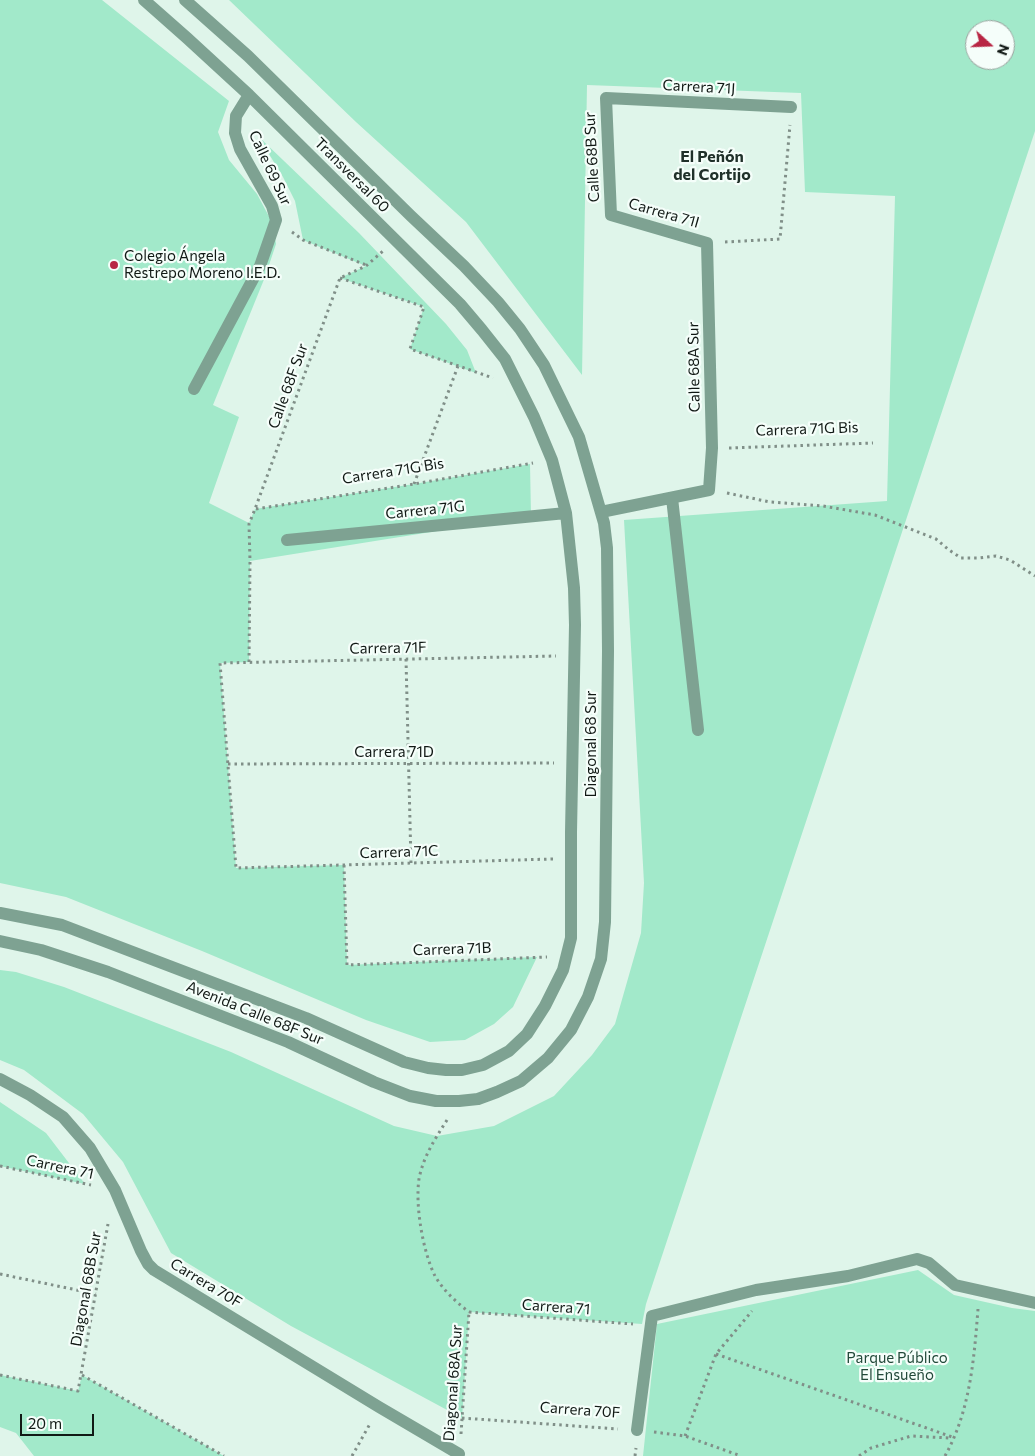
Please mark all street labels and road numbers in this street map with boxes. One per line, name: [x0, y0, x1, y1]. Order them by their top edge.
street label: Carrera 71J: [662, 76, 736, 98]
street label: Calle 68B Sur: [581, 111, 603, 203]
street label: Calle 69 Sur: [245, 128, 295, 208]
street label: Transversal 60: [311, 134, 393, 216]
street label: Carrera 71I: [627, 194, 701, 232]
street label: Calle 68A Sur: [684, 321, 704, 413]
street label: Calle 68F Sur: [264, 341, 312, 431]
street label: Carrera 71G Bis: [755, 418, 859, 440]
street label: Carrera 71G Bis: [341, 454, 445, 488]
street label: Carrera 71G: [384, 497, 466, 523]
street label: Carrera 71F: [349, 638, 427, 658]
street label: Diagonal 68 Sur: [582, 690, 600, 798]
street label: Carrera 71D: [354, 743, 434, 761]
street label: Carrera 71C: [359, 842, 439, 862]
street label: Carrera 71B: [413, 939, 491, 959]
street label: Avenida Calle 68F Sur: [184, 977, 326, 1049]
street label: Carrera 71: [25, 1151, 95, 1183]
street label: Diagonal 68B Sur: [67, 1230, 105, 1348]
street label: Carrera 70F: [167, 1255, 245, 1311]
street label: Carrera 71: [521, 1296, 591, 1318]
street label: Diagonal 68A Sur: [440, 1324, 466, 1442]
street label: Carrera 70F: [539, 1398, 621, 1422]

